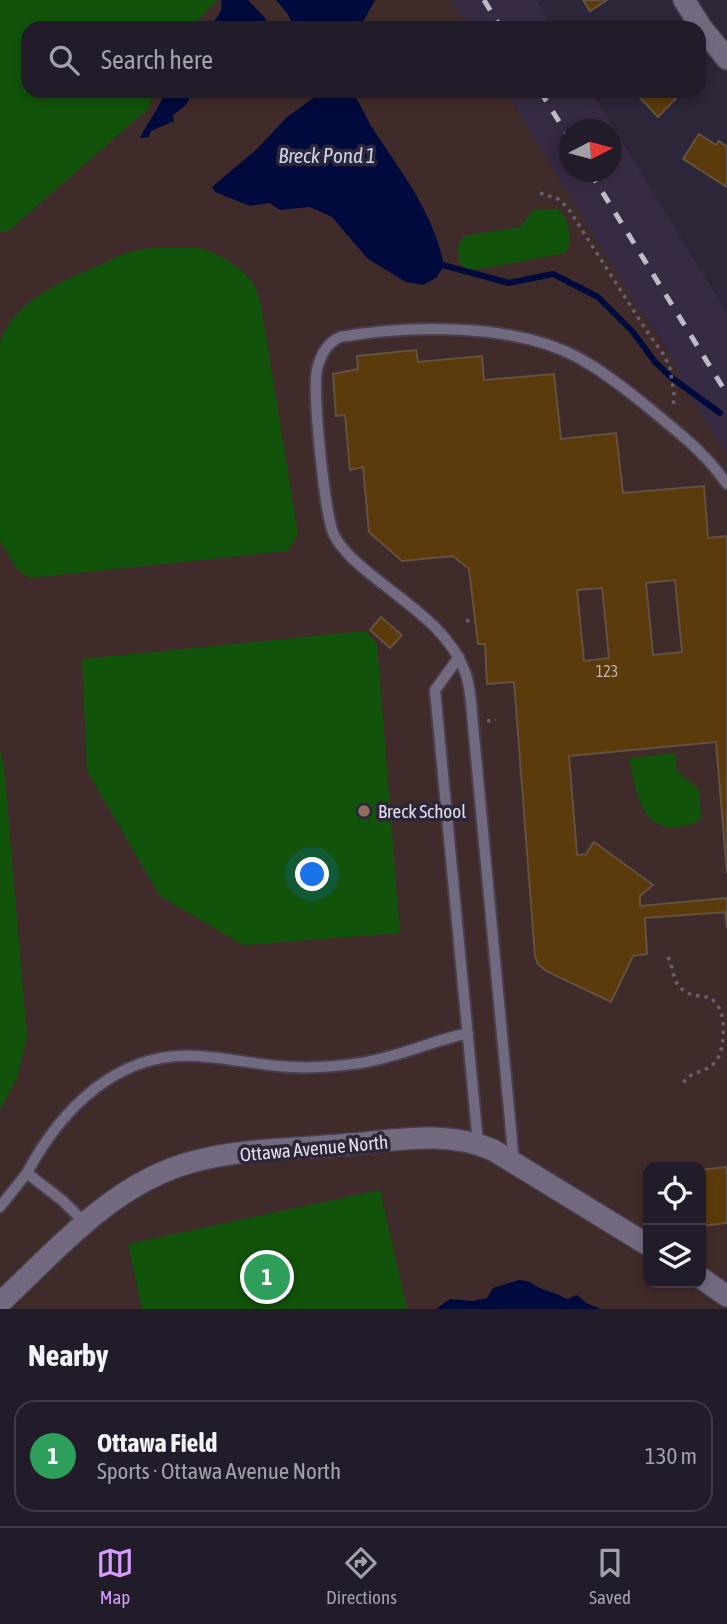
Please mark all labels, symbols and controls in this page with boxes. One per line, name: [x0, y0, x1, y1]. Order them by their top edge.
search box: [21, 21, 706, 98]
icon: search: [45, 41, 83, 79]
text: Search here: [101, 45, 213, 75]
north arrow: [559, 119, 622, 182]
water label: Breck Pond 1: [278, 143, 376, 167]
house number: 123: [596, 662, 618, 680]
place label: Breck School: [378, 800, 466, 822]
marker: Breck School: [356, 803, 372, 819]
your location: [295, 857, 329, 891]
street label: Ottawa Avenue North: [239, 1131, 389, 1165]
map controls: [643, 1162, 706, 1288]
button: locate: [643, 1162, 706, 1225]
button: layers: [643, 1225, 706, 1288]
pin: 1: [244, 1251, 290, 1303]
text: Nearby: [28, 1338, 108, 1372]
text: Ottawa Field: [97, 1428, 217, 1458]
text: 1: [48, 1443, 58, 1469]
text: 130 m: [645, 1443, 697, 1469]
text: Sports · Ottawa Avenue North: [97, 1458, 341, 1484]
tab: Map: [96, 1544, 134, 1608]
tab: Directions: [326, 1544, 397, 1608]
tab: Saved: [589, 1544, 631, 1608]

